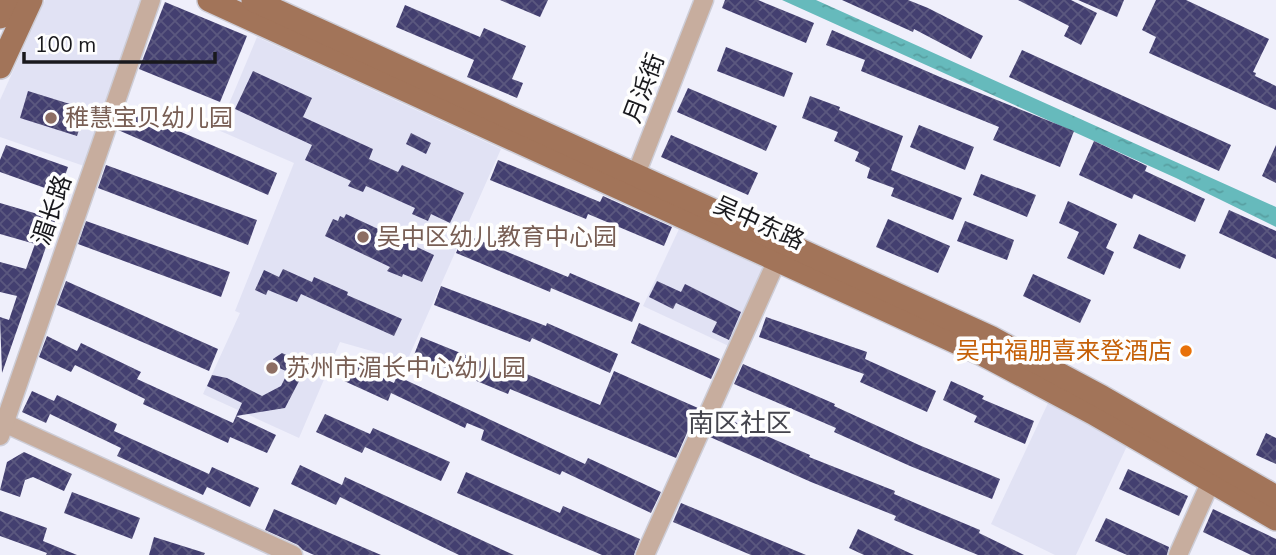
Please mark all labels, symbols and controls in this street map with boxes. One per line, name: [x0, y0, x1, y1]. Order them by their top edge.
scale bar: [24, 21, 215, 65]
text: 100 m: [35, 31, 96, 59]
street label: 月浜街: [616, 49, 672, 127]
place label: 稚慧宝贝幼儿园: [65, 102, 233, 134]
marker: 稚慧宝贝幼儿园: [43, 110, 59, 126]
street label: 湄长路: [25, 171, 79, 249]
street label: 吴中东路: [709, 189, 809, 257]
place label: 吴中区幼儿教育中心园: [377, 221, 617, 253]
marker: 吴中区幼儿教育中心园: [355, 229, 371, 245]
place label: 吴中福朋喜来登酒店: [956, 335, 1172, 367]
marker: 吴中福朋喜来登酒店: [1178, 343, 1194, 359]
place label: 苏州市湄长中心幼儿园: [286, 352, 526, 384]
marker: 苏州市湄长中心幼儿园: [264, 360, 280, 376]
district label: 南区社区: [688, 406, 792, 441]

